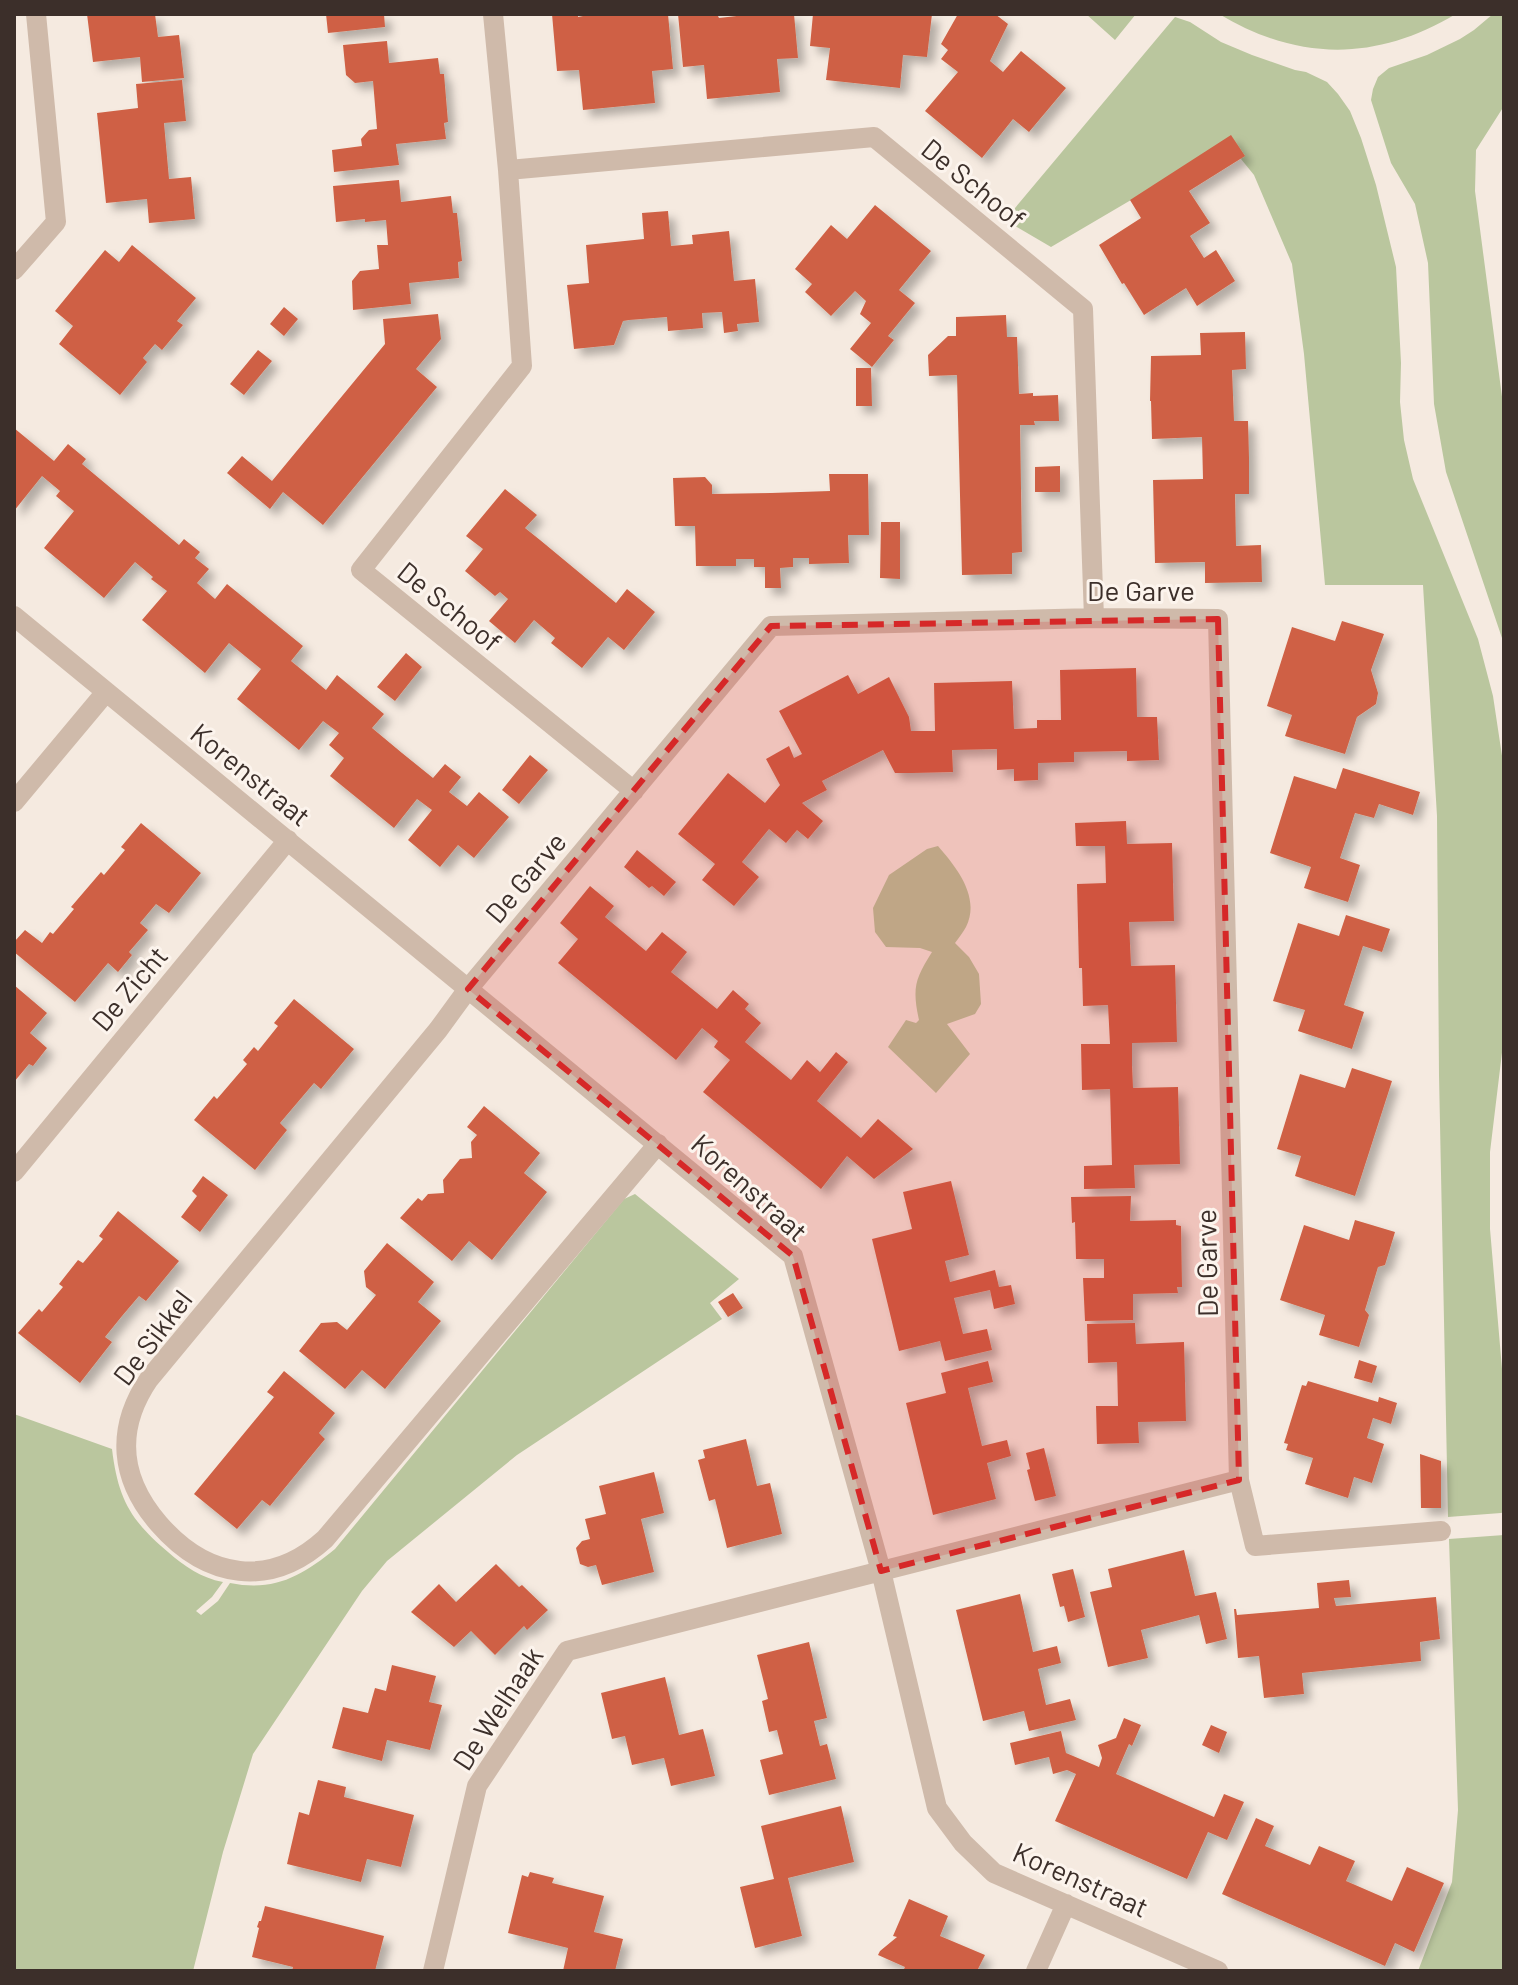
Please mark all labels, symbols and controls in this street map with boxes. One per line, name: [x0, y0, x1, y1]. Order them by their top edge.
street label: De Schoof: [915, 131, 1033, 235]
street label: De Schoof: [391, 554, 509, 658]
street label: De Garve: [1087, 573, 1195, 607]
street label: Korenstraat: [184, 715, 318, 833]
street label: De Garve: [477, 825, 573, 929]
street label: De Zicht: [84, 939, 174, 1037]
street label: Korenstraat: [685, 1126, 815, 1248]
street label: De Garve: [1188, 1209, 1224, 1317]
street label: De Sikkel: [105, 1283, 199, 1391]
street label: De Welhaak: [445, 1640, 549, 1776]
street label: Korenstraat: [1008, 1834, 1154, 1924]

